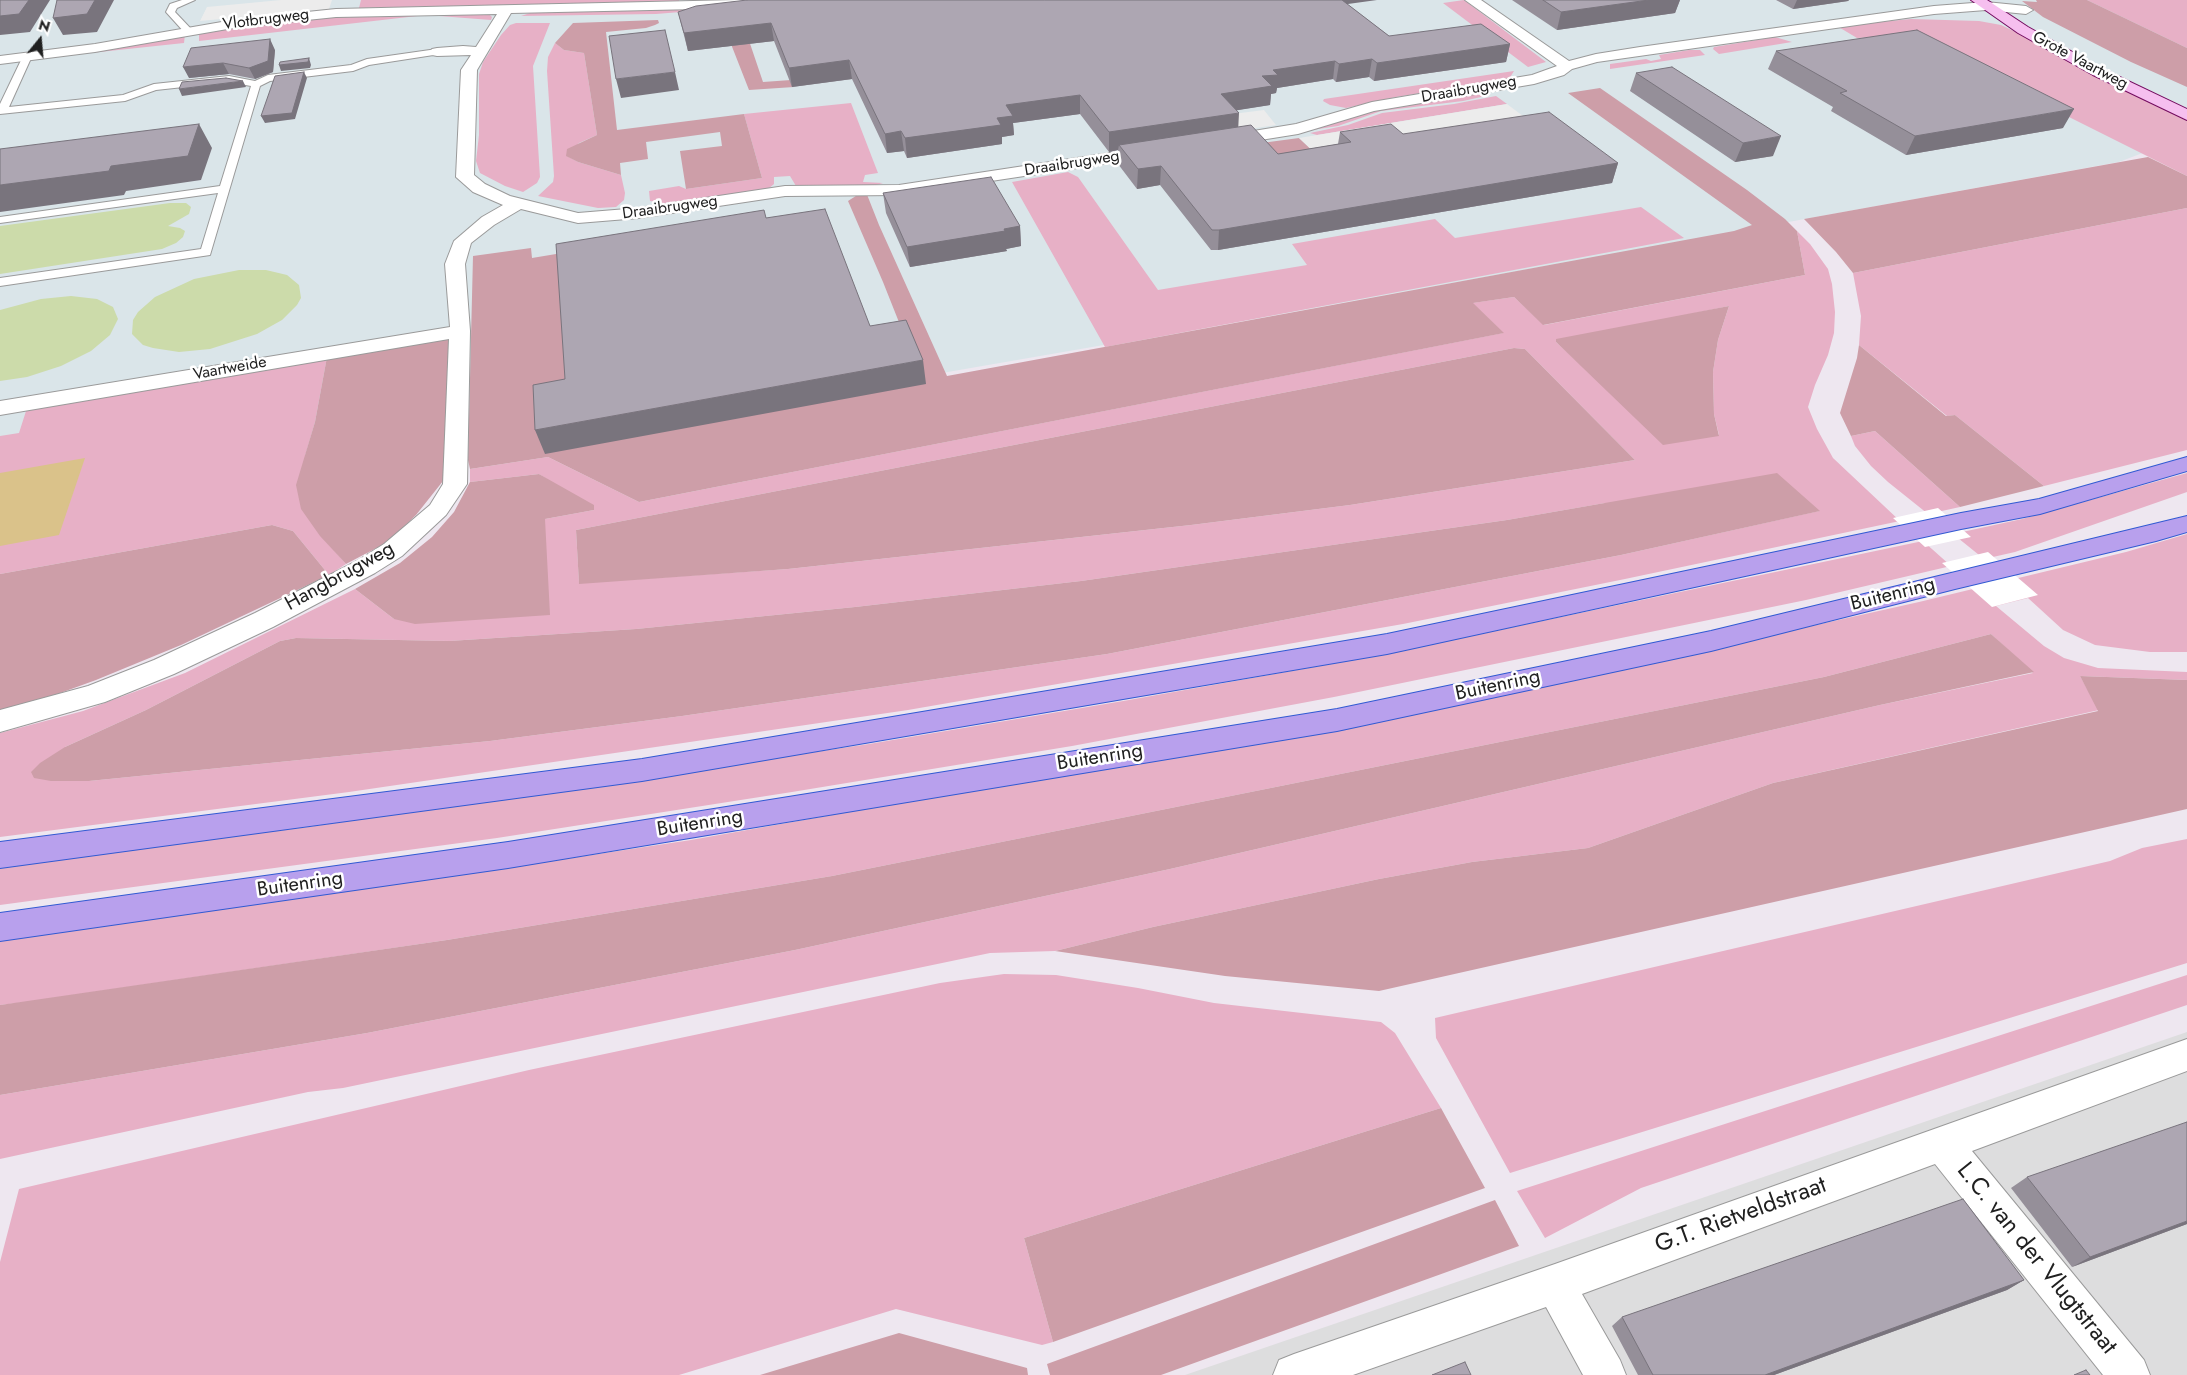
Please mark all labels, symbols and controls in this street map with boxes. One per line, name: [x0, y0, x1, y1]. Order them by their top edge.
street label: Vlotbrugweg: [222, 5, 310, 35]
text: N: [36, 14, 53, 37]
north arrow: [15, 15, 65, 65]
street label: Grote Vaartweg: [2029, 28, 2131, 94]
street label: Draaibrugweg: [1420, 72, 1518, 108]
street label: Draaibrugweg: [1023, 147, 1121, 181]
street label: Draaibrugweg: [621, 192, 719, 224]
street label: Vaartweide: [192, 353, 268, 385]
street label: Hangbrugweg: [281, 537, 399, 617]
street label: Buitenring: [1848, 573, 1938, 617]
street label: Buitenring: [1453, 665, 1543, 707]
street label: Buitenring: [1055, 739, 1145, 777]
street label: Buitenring: [655, 805, 745, 843]
street label: Buitenring: [256, 867, 344, 903]
street label: L.C. van der Vlugtstraat: [1950, 1157, 2122, 1361]
street label: G.T. Rietveldstraat: [1651, 1172, 1831, 1260]

